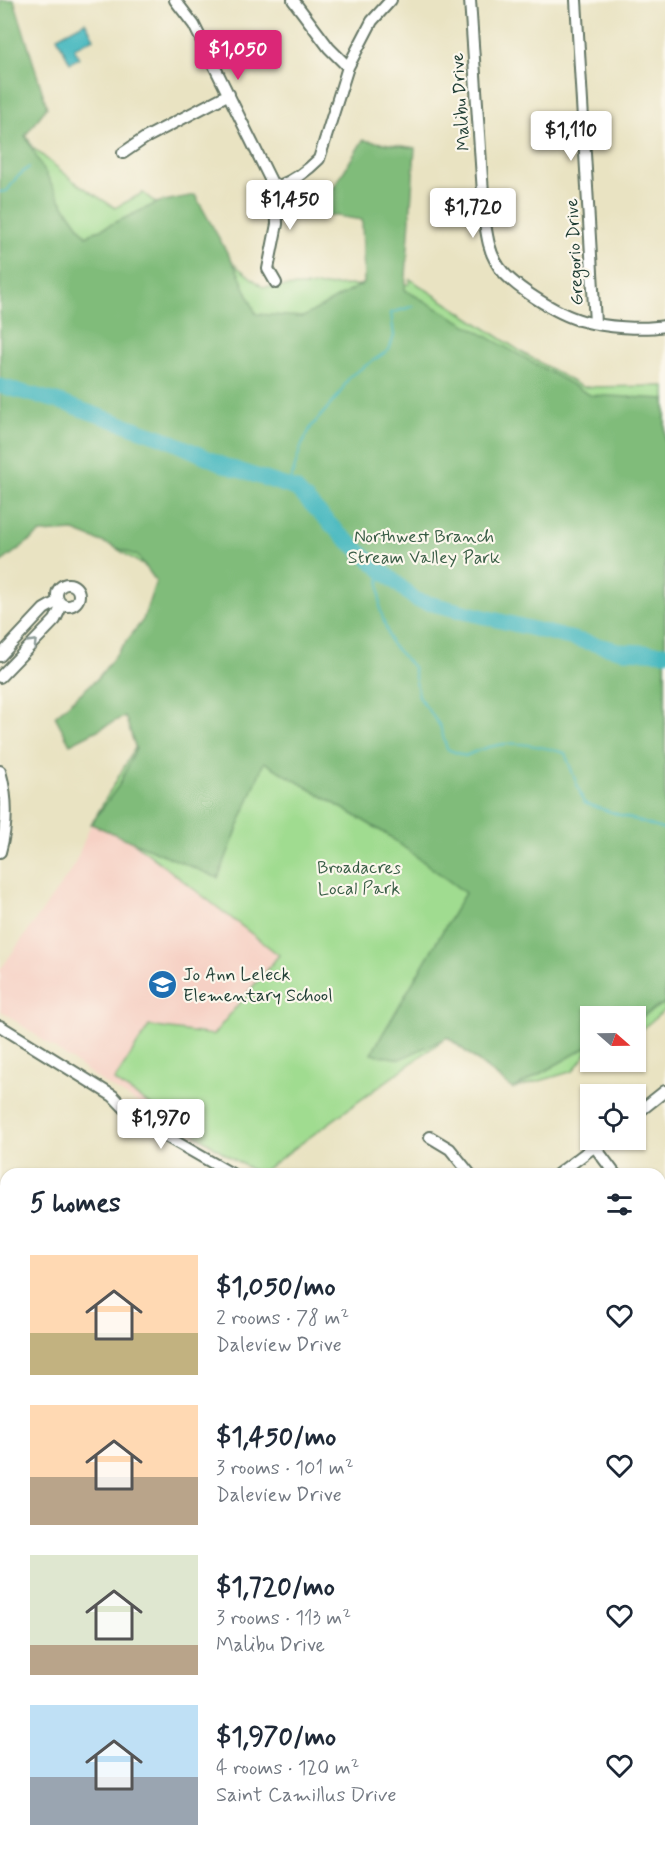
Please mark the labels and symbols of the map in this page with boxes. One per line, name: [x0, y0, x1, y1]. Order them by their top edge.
pin: $1,050: [189, 30, 287, 81]
street label: Malibu Drive: [446, 52, 476, 152]
pin: $1,110: [522, 111, 620, 162]
pin: $1,450: [241, 180, 339, 231]
pin: $1,720: [424, 188, 522, 239]
street label: Gregorio Drive: [560, 198, 591, 306]
park label: Northwest Branch Stream Valley Park: [348, 525, 500, 570]
one-way arrow: [26, 639, 37, 650]
park label: Broadacres Local Park: [317, 856, 401, 901]
place label: Jo Ann Leleck Elementary School: [183, 963, 333, 1008]
school or university icon: Jo Ann Leleck Elementary School: [146, 968, 178, 1000]
north arrow: [580, 1006, 646, 1072]
pin: $1,970: [112, 1099, 210, 1150]

